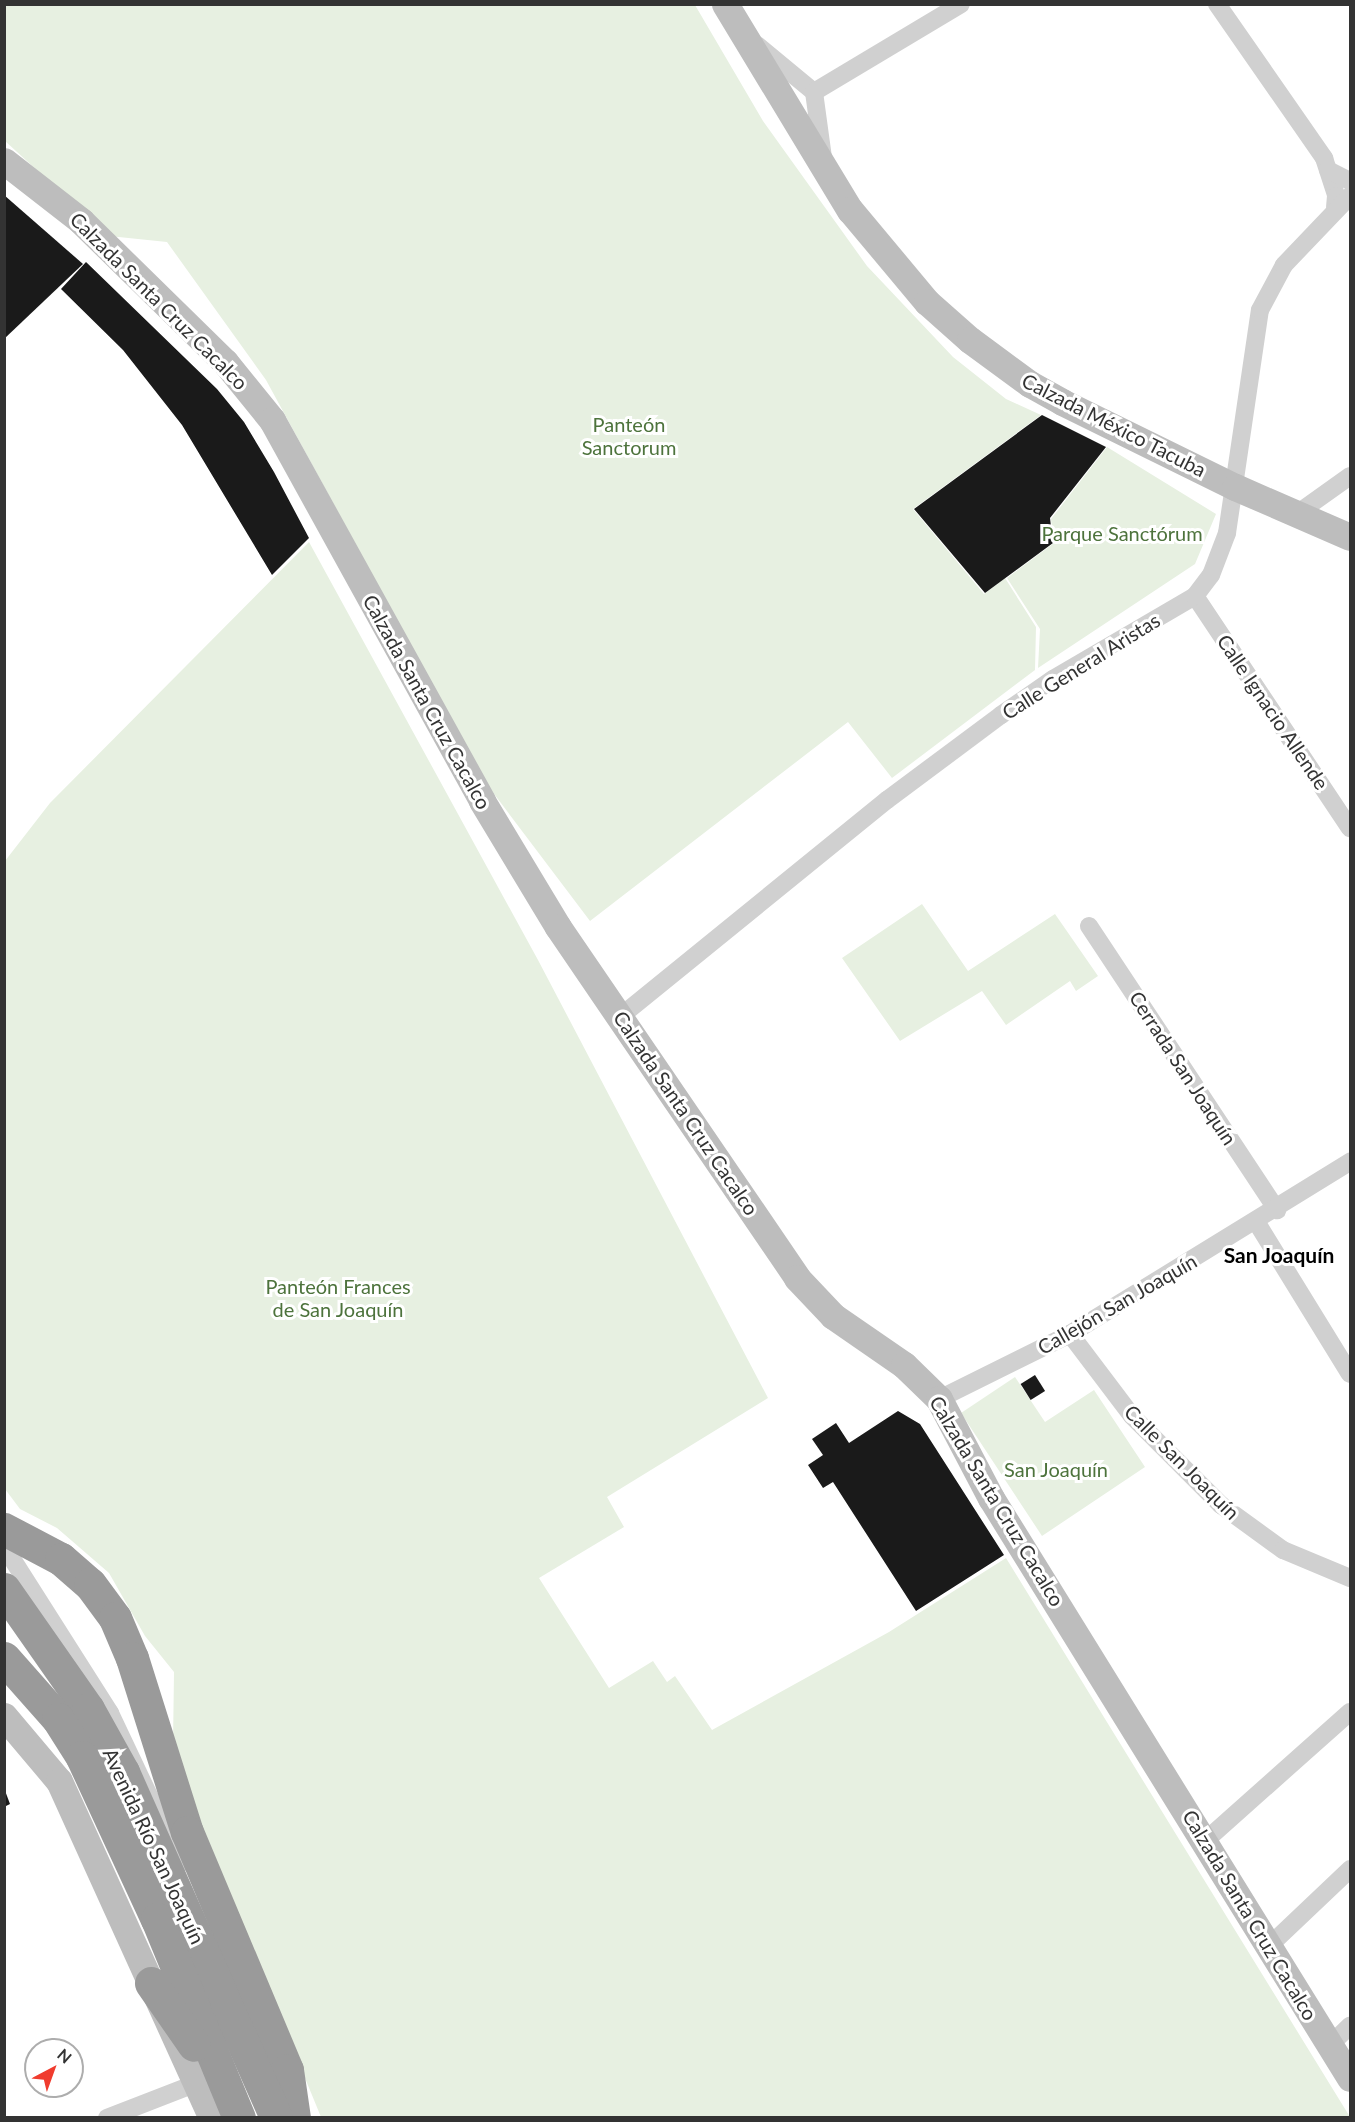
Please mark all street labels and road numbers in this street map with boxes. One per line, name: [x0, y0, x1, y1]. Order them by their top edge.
street label: Calzada Santa Cruz Cacalco: [65, 207, 253, 395]
street label: Calzada México Tacuba: [1018, 368, 1210, 482]
street label: Calzada Santa Cruz Cacalco: [358, 591, 496, 813]
street label: Calle General Aristas: [997, 608, 1165, 724]
street label: Calle Ignacio Allende: [1212, 630, 1334, 794]
street label: Cerrada San Joaquín: [1124, 986, 1242, 1150]
street label: Calzada Santa Cruz Cacalco: [609, 1006, 763, 1220]
street label: Callejón San Joaquín: [1033, 1249, 1201, 1359]
street label: Calzada Santa Cruz Cacalco: [925, 1391, 1069, 1611]
street label: Calle San Joaquín: [1119, 1399, 1245, 1525]
street label: Avenida Río San Joaquín: [98, 1744, 210, 1948]
street label: Calzada Santa Cruz Cacalco: [1178, 1805, 1322, 2025]

